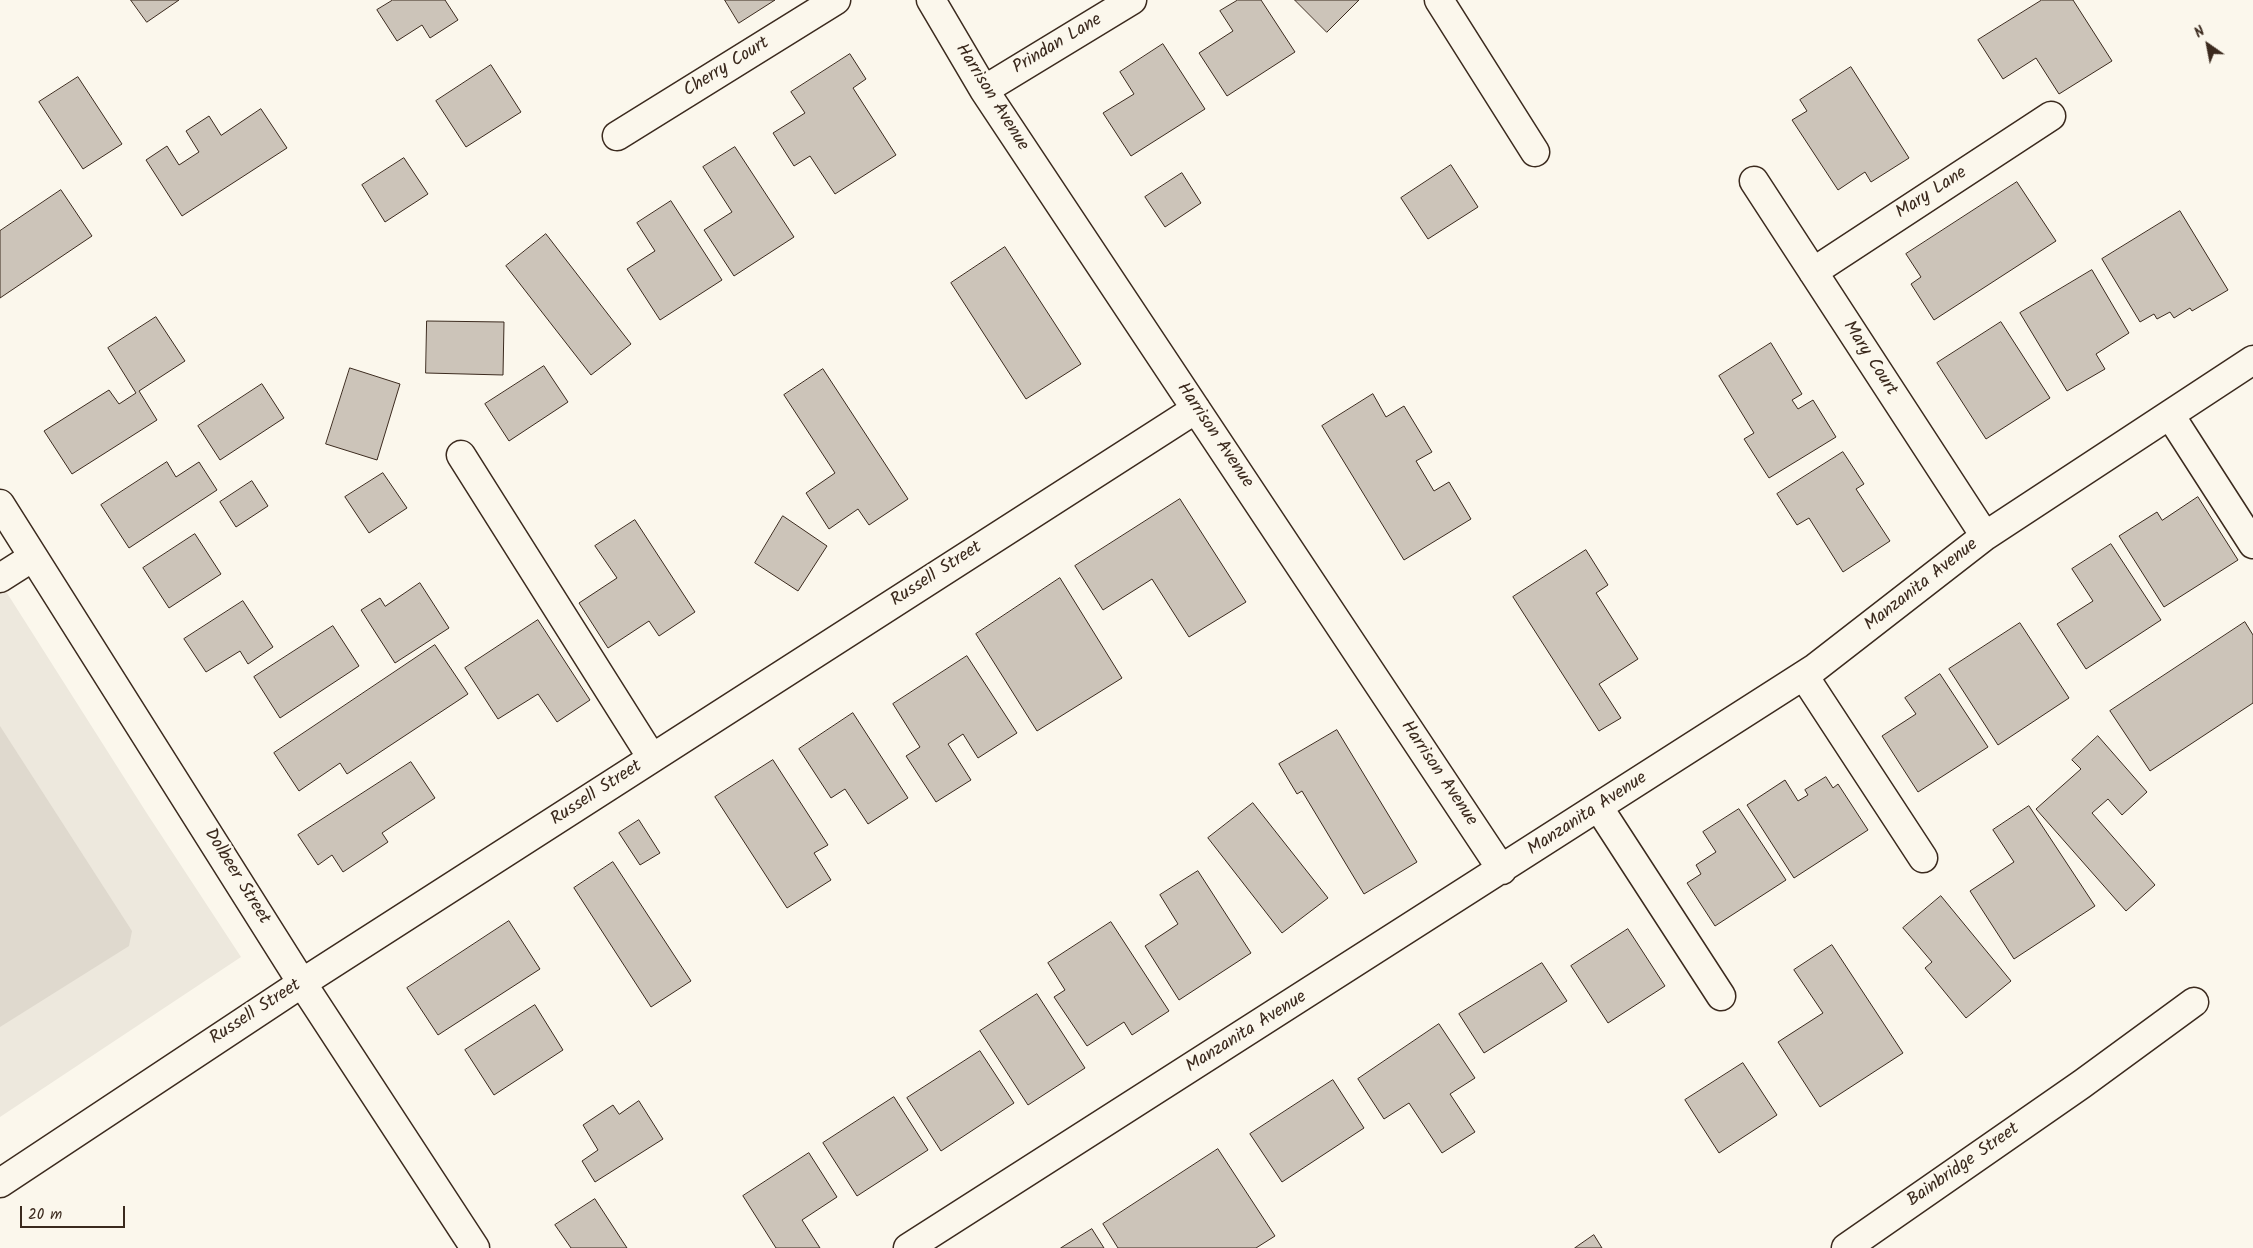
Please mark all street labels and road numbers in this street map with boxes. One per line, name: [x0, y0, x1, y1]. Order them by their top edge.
street label: Prindan Lane: [1010, 10, 1106, 80]
street label: Cherry Court: [680, 33, 774, 103]
street label: Harrison Avenue: [949, 40, 1033, 156]
street label: Mary Lane: [1892, 163, 1972, 225]
street label: Mary Court: [1837, 318, 1901, 400]
street label: Harrison Avenue: [1171, 379, 1257, 493]
street label: Manzanita Avenue: [1861, 535, 1983, 637]
street label: Russell Street: [887, 538, 987, 612]
street label: Harrison Avenue: [1395, 717, 1481, 831]
street label: Russell Street: [547, 757, 647, 831]
street label: Manzanita Avenue: [1524, 768, 1652, 862]
street label: Dolbeer Street: [198, 825, 274, 929]
street label: Russell Street: [206, 976, 306, 1050]
street label: Manzanita Avenue: [1183, 987, 1311, 1079]
street label: Bainbridge Street: [1904, 1119, 2024, 1213]

